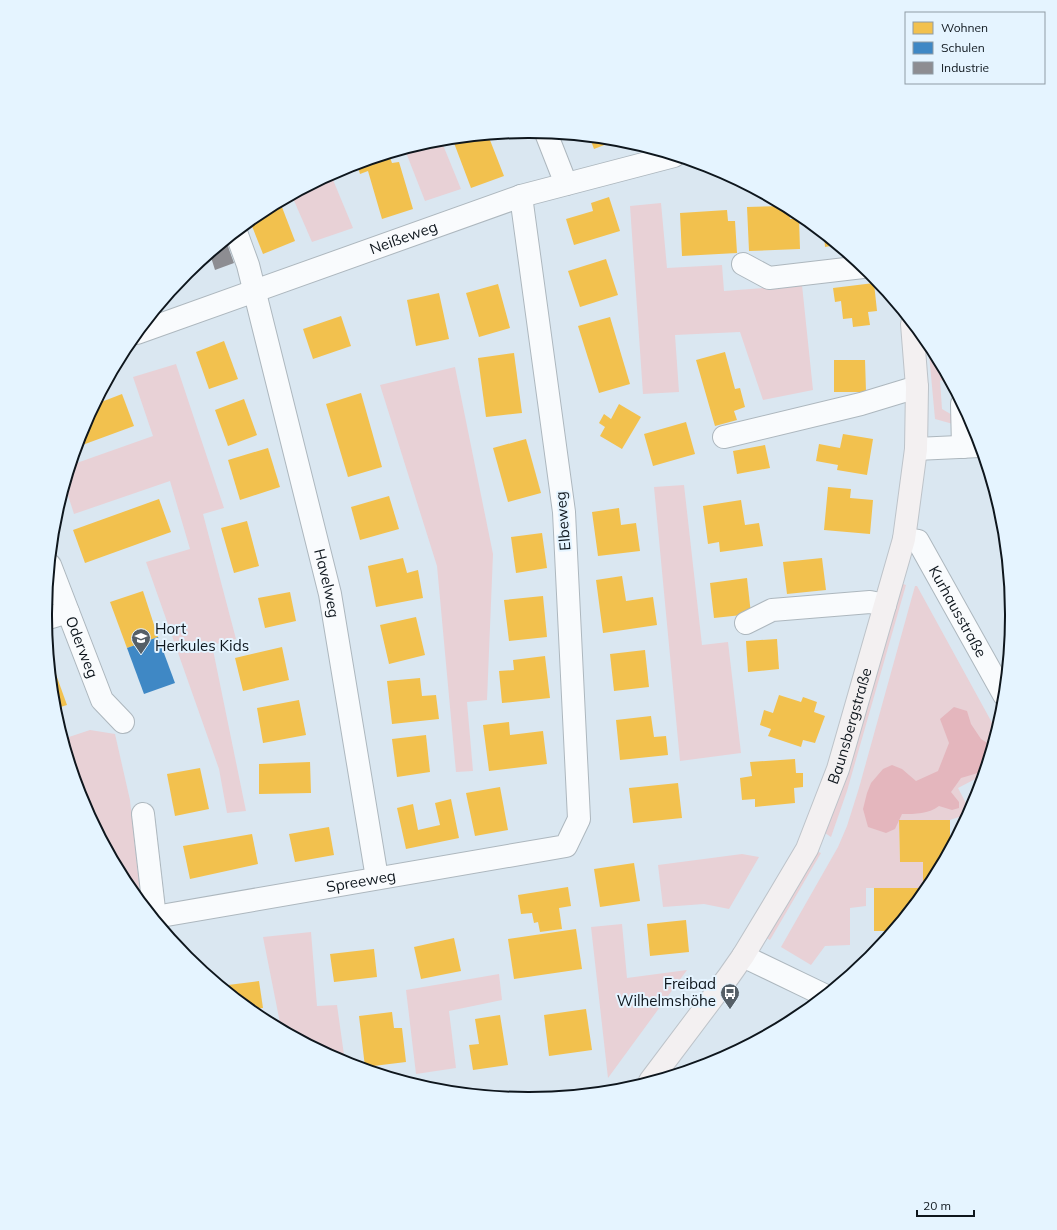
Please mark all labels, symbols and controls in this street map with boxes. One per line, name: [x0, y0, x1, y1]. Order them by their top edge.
legend: [905, 12, 1045, 84]
text: Wohnen: [941, 20, 988, 35]
text: Schulen: [941, 40, 985, 55]
text: Industrie: [941, 60, 989, 75]
street label: Neißeweg: [367, 217, 440, 258]
street label: Elbeweg: [550, 491, 575, 552]
street label: Havelweg: [310, 547, 344, 619]
street label: Kurhausstraße: [925, 562, 991, 661]
street label: Oderweg: [62, 613, 103, 681]
place label: Hort Herkules Kids: [155, 619, 249, 655]
school or university icon: Hort Herkules Kids: [130, 627, 152, 655]
street label: Baunsbergstraße: [823, 665, 876, 787]
street label: Spreeweg: [325, 866, 397, 896]
place label: Freibad Wilhelmshöhe: [617, 974, 716, 1010]
bus stop icon: Freibad Wilhelmshöhe: [719, 982, 741, 1010]
scale bar: [917, 1192, 974, 1218]
text: 20 m: [923, 1198, 951, 1213]

